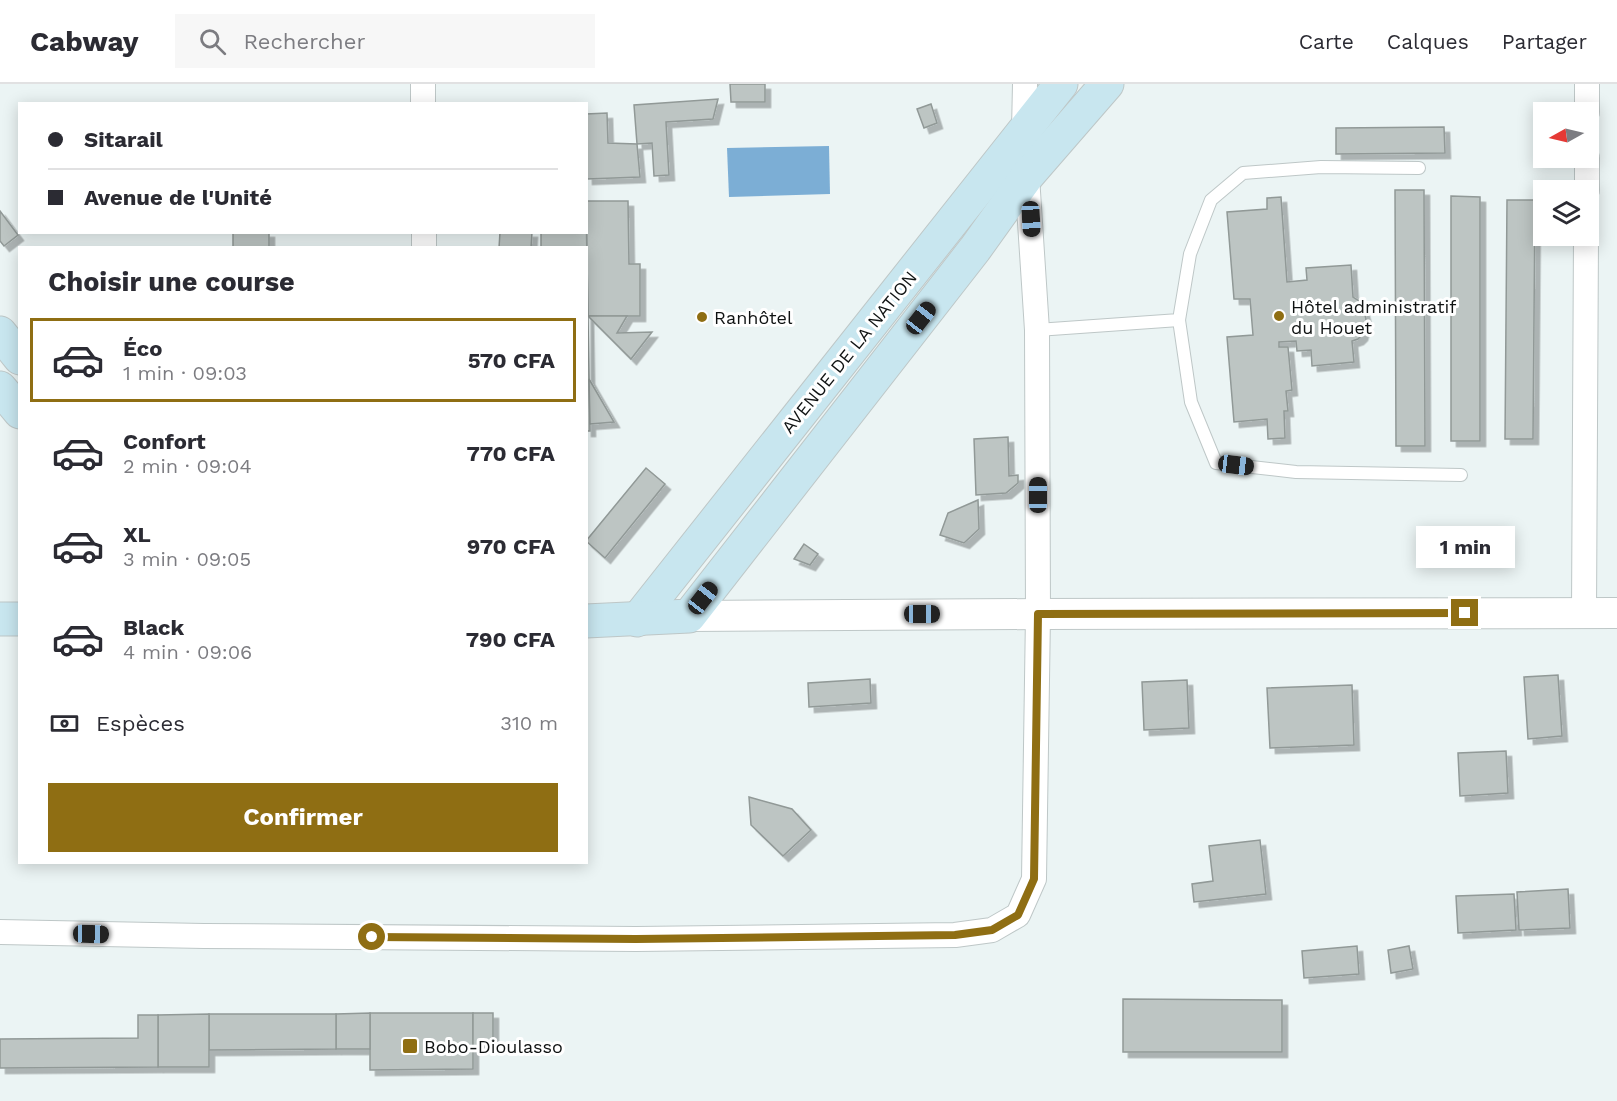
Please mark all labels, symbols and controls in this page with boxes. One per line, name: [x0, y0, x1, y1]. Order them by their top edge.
search box: [175, 14, 595, 68]
text: Cabway: [30, 25, 139, 58]
icon: search: [196, 25, 229, 58]
text: Rechercher: [244, 29, 365, 54]
text: Carte: [1299, 29, 1354, 54]
text: Calques: [1387, 29, 1469, 54]
text: Partager: [1502, 29, 1587, 54]
north arrow: [1533, 102, 1599, 168]
map controls: [1533, 102, 1599, 246]
text: Sitarail: [84, 127, 163, 152]
button: layers: [1533, 180, 1599, 246]
text: Avenue de l'Unité: [84, 185, 272, 210]
car: [1021, 201, 1041, 237]
text: Choisir une course: [48, 266, 295, 298]
street label: AVENUE DE LA NATION: [777, 267, 921, 437]
place label: Hôtel administratif du Houet: [1291, 296, 1456, 338]
car: [903, 298, 939, 338]
place label: Ranhôtel: [714, 307, 793, 328]
marker: Hôtel administratif du Houet: [1272, 309, 1286, 323]
marker: Ranhôtel: [695, 310, 709, 324]
icon: car: [51, 333, 105, 387]
text: Éco: [123, 336, 162, 361]
text: 570 CFA: [468, 348, 555, 373]
text: 1 min · 09:03: [123, 361, 247, 385]
icon: car: [51, 426, 105, 480]
text: Confort: [123, 429, 206, 454]
text: 770 CFA: [466, 441, 555, 466]
text: 2 min · 09:04: [123, 454, 252, 478]
car: [1217, 454, 1255, 476]
car: [1029, 477, 1047, 513]
icon: car: [51, 519, 105, 573]
text: XL: [123, 522, 151, 547]
callout: 1 min: [1416, 526, 1514, 568]
text: 970 CFA: [467, 534, 555, 559]
text: 1 min: [1440, 535, 1491, 559]
text: 3 min · 09:05: [123, 547, 251, 571]
car: [685, 578, 721, 618]
route end: [1451, 599, 1478, 626]
car: [904, 605, 940, 623]
icon: car: [51, 612, 105, 666]
text: Black: [123, 615, 184, 640]
text: 790 CFA: [466, 627, 555, 652]
text: 4 min · 09:06: [123, 640, 252, 664]
icon: cash: [48, 707, 81, 740]
text: Espèces: [96, 711, 185, 736]
text: 310 m: [500, 711, 558, 735]
button: Confirmer: [48, 783, 558, 852]
route start: [358, 923, 385, 950]
car: [73, 925, 109, 943]
place label: Bobo-Dioulasso: [424, 1036, 563, 1057]
marker: Bobo-Dioulasso: [401, 1037, 419, 1055]

